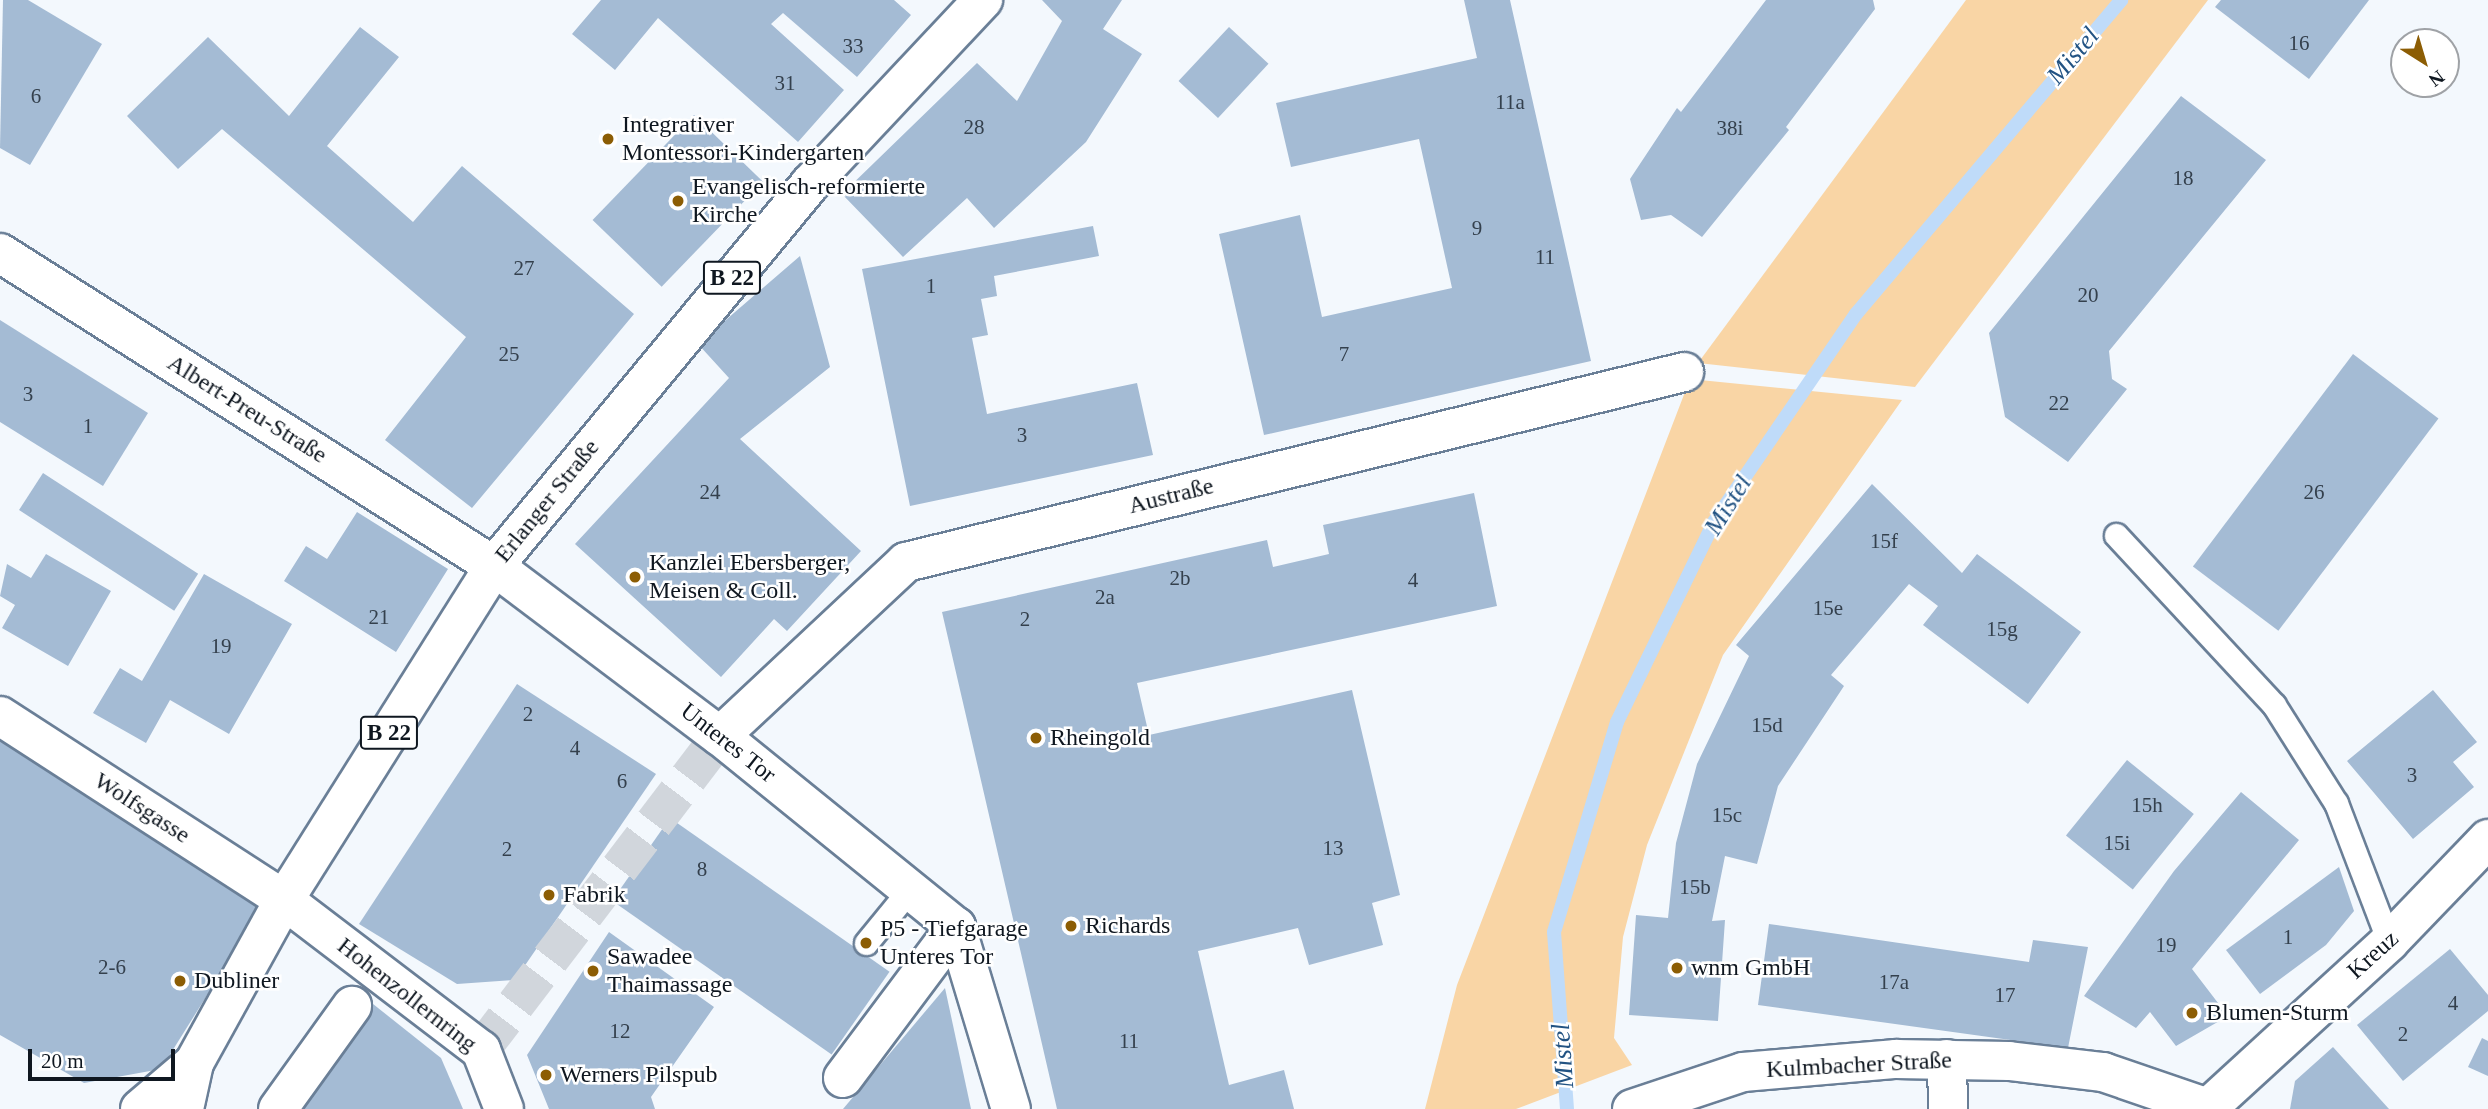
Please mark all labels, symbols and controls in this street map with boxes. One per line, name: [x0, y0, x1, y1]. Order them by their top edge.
water label: Mistel: [2040, 21, 2106, 91]
north arrow: [2390, 28, 2460, 98]
house number: 16: [2288, 30, 2310, 56]
house number: 33: [842, 33, 864, 59]
text: N: [2425, 66, 2449, 91]
house number: 31: [774, 70, 796, 96]
house number: 6: [31, 83, 41, 109]
house number: 11a: [1495, 89, 1525, 115]
place label: Integrativer Montessori-Kindergarten: [622, 111, 864, 167]
house number: 28: [964, 114, 984, 140]
house number: 38i: [1717, 115, 1743, 141]
marker: Integrativer Montessori-Kindergarten: [600, 131, 616, 147]
house number: 18: [2172, 165, 2194, 191]
place label: Evangelisch-reformierte Kirche: [692, 173, 925, 229]
marker: Evangelisch-reformierte Kirche: [670, 193, 686, 209]
house number: 9: [1472, 215, 1482, 241]
house number: 11: [1535, 244, 1555, 270]
house number: 27: [514, 255, 534, 281]
road number: B 22: [702, 258, 762, 298]
house number: 1: [926, 273, 936, 299]
house number: 20: [2078, 282, 2098, 308]
house number: 25: [498, 341, 520, 367]
house number: 7: [1339, 341, 1349, 367]
street label: Albert-Preu-Straße: [162, 348, 332, 470]
house number: 3: [23, 381, 33, 407]
house number: 22: [2048, 390, 2070, 416]
house number: 1: [83, 413, 93, 439]
house number: 3: [1017, 422, 1027, 448]
street label: Erlanger Straße: [489, 434, 605, 568]
water label: Mistel: [1698, 469, 1758, 541]
street label: Austraße: [1125, 472, 1217, 520]
house number: 24: [700, 479, 720, 505]
house number: 26: [2304, 479, 2324, 505]
house number: 15f: [1870, 528, 1898, 554]
place label: Kanzlei Ebersberger, Meisen & Coll.: [649, 549, 850, 605]
house number: 2b: [1170, 565, 1190, 591]
house number: 4: [1408, 567, 1418, 593]
marker: Kanzlei Ebersberger, Meisen & Coll.: [627, 569, 643, 585]
house number: 2a: [1095, 584, 1115, 610]
house number: 15e: [1813, 595, 1843, 621]
house number: 21: [368, 604, 390, 630]
house number: 2: [1020, 606, 1030, 632]
house number: 15g: [1986, 616, 2018, 642]
house number: 19: [210, 633, 232, 659]
street label: Unteres Tor: [674, 697, 782, 789]
house number: 2: [523, 701, 533, 727]
house number: 15d: [1751, 712, 1783, 738]
road number: B 22: [359, 713, 419, 752]
place label: Rheingold: [1050, 724, 1150, 752]
marker: Rheingold: [1028, 730, 1044, 746]
house number: 4: [570, 735, 580, 761]
house number: 3: [2407, 762, 2417, 788]
street label: Wolfsgasse: [89, 766, 195, 850]
house number: 6: [617, 768, 627, 794]
house number: 15h: [2131, 792, 2163, 818]
house number: 15c: [1712, 802, 1742, 828]
house number: 15i: [2104, 830, 2130, 856]
house number: 13: [1322, 835, 1344, 861]
house number: 2: [502, 836, 512, 862]
house number: 8: [697, 856, 707, 882]
house number: 15b: [1679, 874, 1711, 900]
place label: Fabrik: [563, 881, 626, 909]
marker: Fabrik: [541, 887, 557, 903]
place label: Richards: [1085, 912, 1170, 940]
place label: P5 - Tiefgarage Unteres Tor: [880, 915, 1028, 971]
marker: Richards: [1063, 918, 1079, 934]
house number: 1: [2283, 924, 2293, 950]
street label: Kreuz: [2342, 925, 2404, 985]
street label: Hohenzollernring: [331, 932, 483, 1058]
house number: 19: [2156, 932, 2176, 958]
marker: P5 - Tiefgarage Unteres Tor: [858, 935, 874, 951]
place label: Sawadee Thaimassage: [607, 943, 732, 999]
house number: 2-6: [98, 954, 126, 980]
place label: wnm GmbH: [1691, 954, 1810, 982]
marker: wnm GmbH: [1669, 960, 1685, 976]
marker: Sawadee Thaimassage: [585, 963, 601, 979]
place label: Dubliner: [194, 967, 279, 995]
house number: 17a: [1879, 969, 1909, 995]
marker: Dubliner: [172, 973, 188, 989]
house number: 17: [1994, 982, 2016, 1008]
house number: 4: [2448, 990, 2458, 1016]
place label: Blumen-Sturm: [2206, 999, 2349, 1027]
marker: Blumen-Sturm: [2184, 1005, 2200, 1021]
house number: 12: [610, 1018, 630, 1044]
house number: 2: [2398, 1021, 2408, 1047]
water label: Mistel: [1545, 1022, 1581, 1090]
house number: 11: [1119, 1028, 1139, 1054]
scale bar: [32, 1036, 178, 1080]
street label: Kulmbacher Straße: [1765, 1046, 1953, 1084]
text: 20 m: [41, 1049, 84, 1073]
place label: Werners Pilspub: [560, 1061, 717, 1089]
marker: Werners Pilspub: [538, 1067, 554, 1083]

